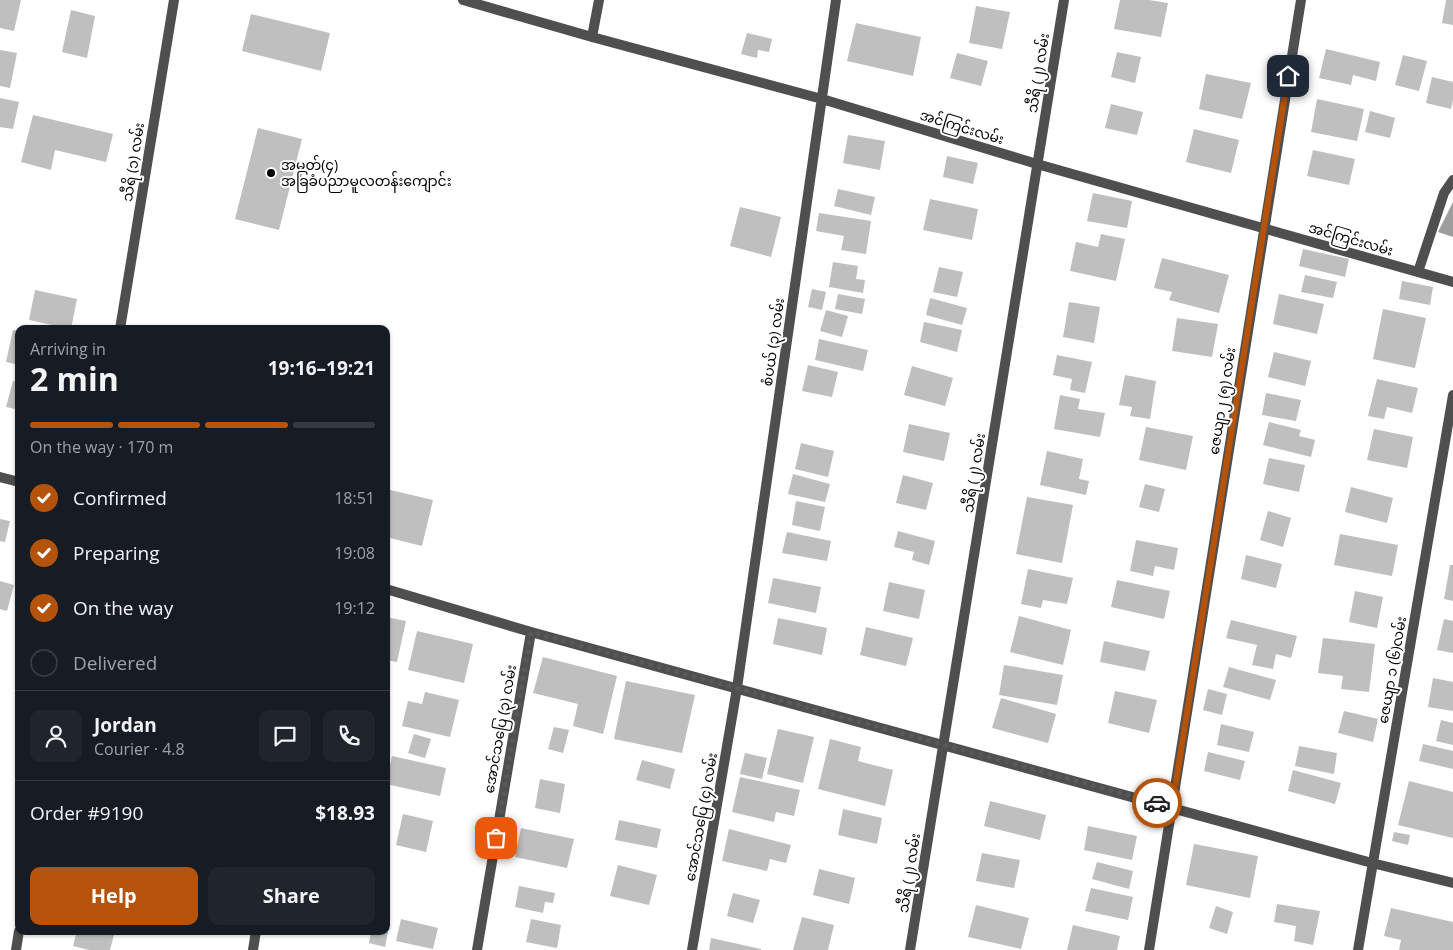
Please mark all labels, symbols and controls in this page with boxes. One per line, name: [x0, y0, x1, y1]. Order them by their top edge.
street label: သီရိ (၂) လမ်း: [1022, 32, 1056, 115]
pin: [1267, 55, 1309, 97]
icon: home: [1274, 62, 1302, 90]
street label: အင်ကြင်းလမ်း: [917, 105, 1007, 151]
street label: သီရိ (၁) လမ်း: [117, 121, 151, 203]
place label: အမှတ်(၄) အခြခံပညာမူလတန်းကျောင်း: [281, 155, 452, 193]
marker: အမှတ်(၄) အခြခံပညာမူလတန်းကျောင်း: [265, 167, 277, 179]
street label: အင်ကြင်းလမ်း: [1306, 217, 1396, 263]
street label: စံပယ် (၃) လမ်း: [757, 297, 791, 388]
text: Arriving in: [30, 338, 106, 360]
street label: ဇေယျာ၂ (၅) လမ်း: [1204, 346, 1242, 456]
text: 19:16–19:21: [268, 355, 375, 381]
text: 2 min: [30, 357, 119, 400]
street label: သီရိ (၂) လမ်း: [958, 432, 992, 515]
text: On the way · 170 m: [30, 436, 173, 458]
icon: check: [30, 484, 58, 512]
text: Confirmed: [73, 485, 167, 511]
text: 18:51: [334, 487, 375, 509]
icon: check: [30, 539, 58, 567]
text: Preparing: [73, 540, 160, 566]
text: 19:08: [334, 542, 375, 564]
icon: check: [30, 594, 58, 622]
text: On the way: [73, 595, 173, 621]
text: 19:12: [334, 597, 375, 619]
street label: ဇေယျာ ၁ (၆)လမ်း: [1373, 615, 1413, 725]
text: Delivered: [73, 650, 157, 676]
street label: အောင်သပြေ (၃) လမ်း: [479, 663, 523, 795]
button: person: [30, 710, 82, 762]
button: chat: [259, 710, 311, 762]
button: phone: [323, 710, 375, 762]
text: Jordan: [94, 712, 157, 738]
text: Courier · 4.8: [94, 738, 185, 760]
street label: အောင်သပြေ (၄) လမ်း: [680, 751, 724, 883]
courier: [1132, 778, 1182, 828]
icon: car: [1143, 789, 1171, 817]
text: Order #9190: [30, 800, 143, 826]
text: $18.93: [315, 800, 375, 826]
pin: [475, 817, 517, 859]
icon: bag: [482, 824, 510, 852]
street label: သီရိ (၂) လမ်း: [893, 832, 927, 915]
button: Help: [30, 867, 198, 925]
button: Share: [208, 867, 375, 925]

